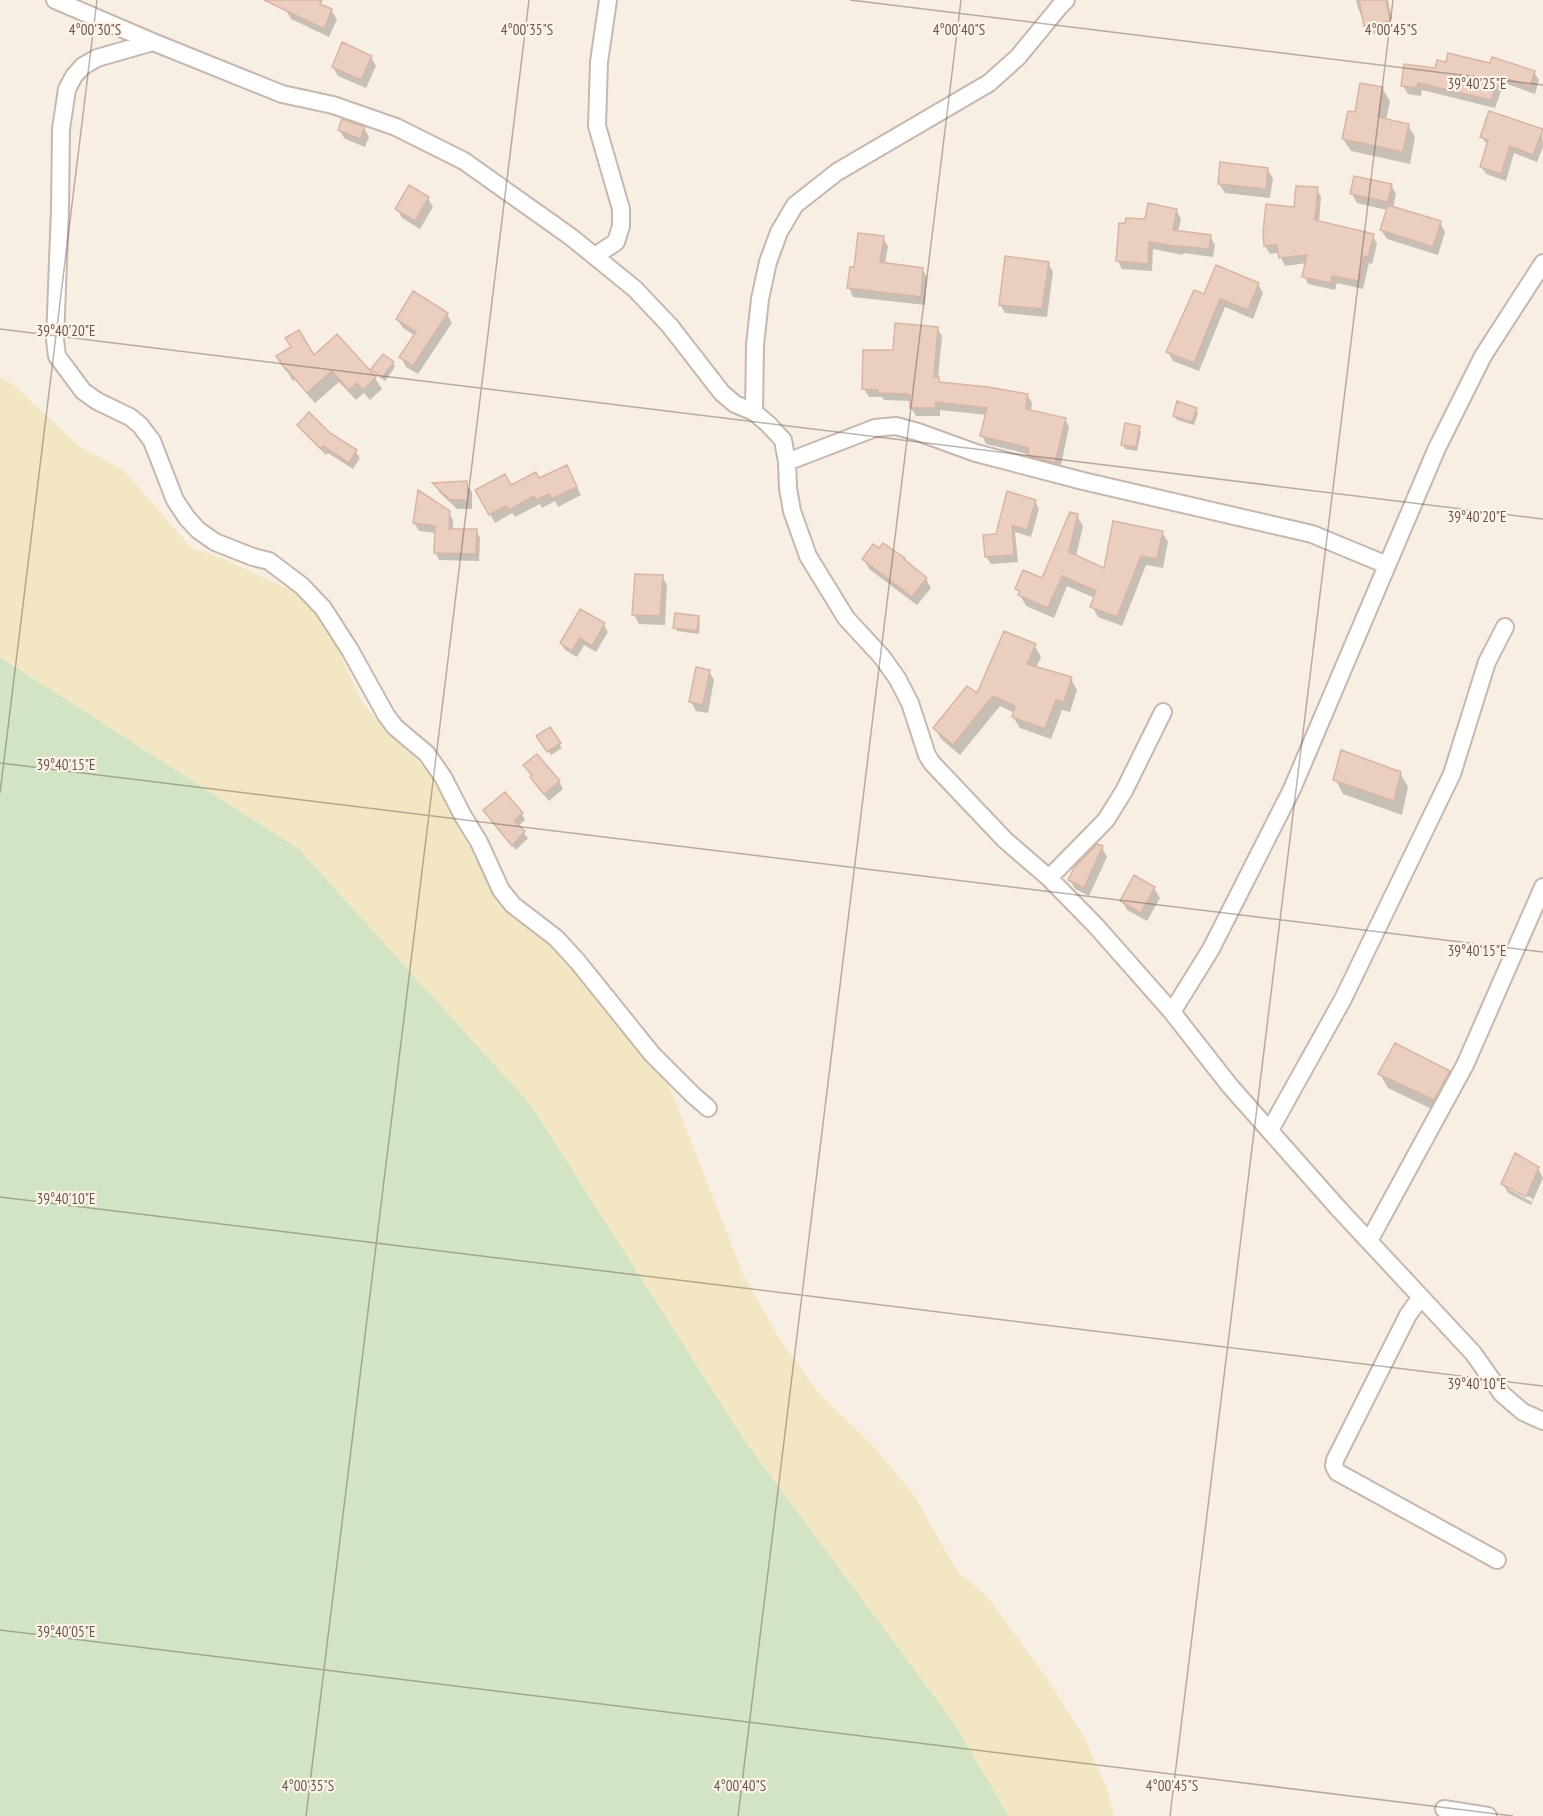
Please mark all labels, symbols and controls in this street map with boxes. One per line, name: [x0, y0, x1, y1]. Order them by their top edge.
text: 4°00'30"S: [69, 20, 121, 39]
text: 4°00'35"S: [501, 20, 553, 39]
text: 4°00'40"S: [933, 20, 985, 39]
text: 4°00'45"S: [1365, 20, 1417, 39]
text: 39°40'25"E: [1447, 74, 1507, 93]
text: 39°40'20"E: [36, 321, 96, 340]
text: 39°40'20"E: [1447, 507, 1507, 526]
text: 39°40'15"E: [36, 755, 96, 774]
text: 39°40'15"E: [1447, 941, 1507, 960]
text: 39°40'10"E: [36, 1189, 96, 1208]
text: 39°40'10"E: [1447, 1374, 1507, 1393]
text: 39°40'05"E: [36, 1622, 96, 1641]
text: 4°00'35"S: [282, 1776, 334, 1795]
text: 4°00'40"S: [714, 1776, 766, 1795]
text: 4°00'45"S: [1146, 1776, 1198, 1795]

